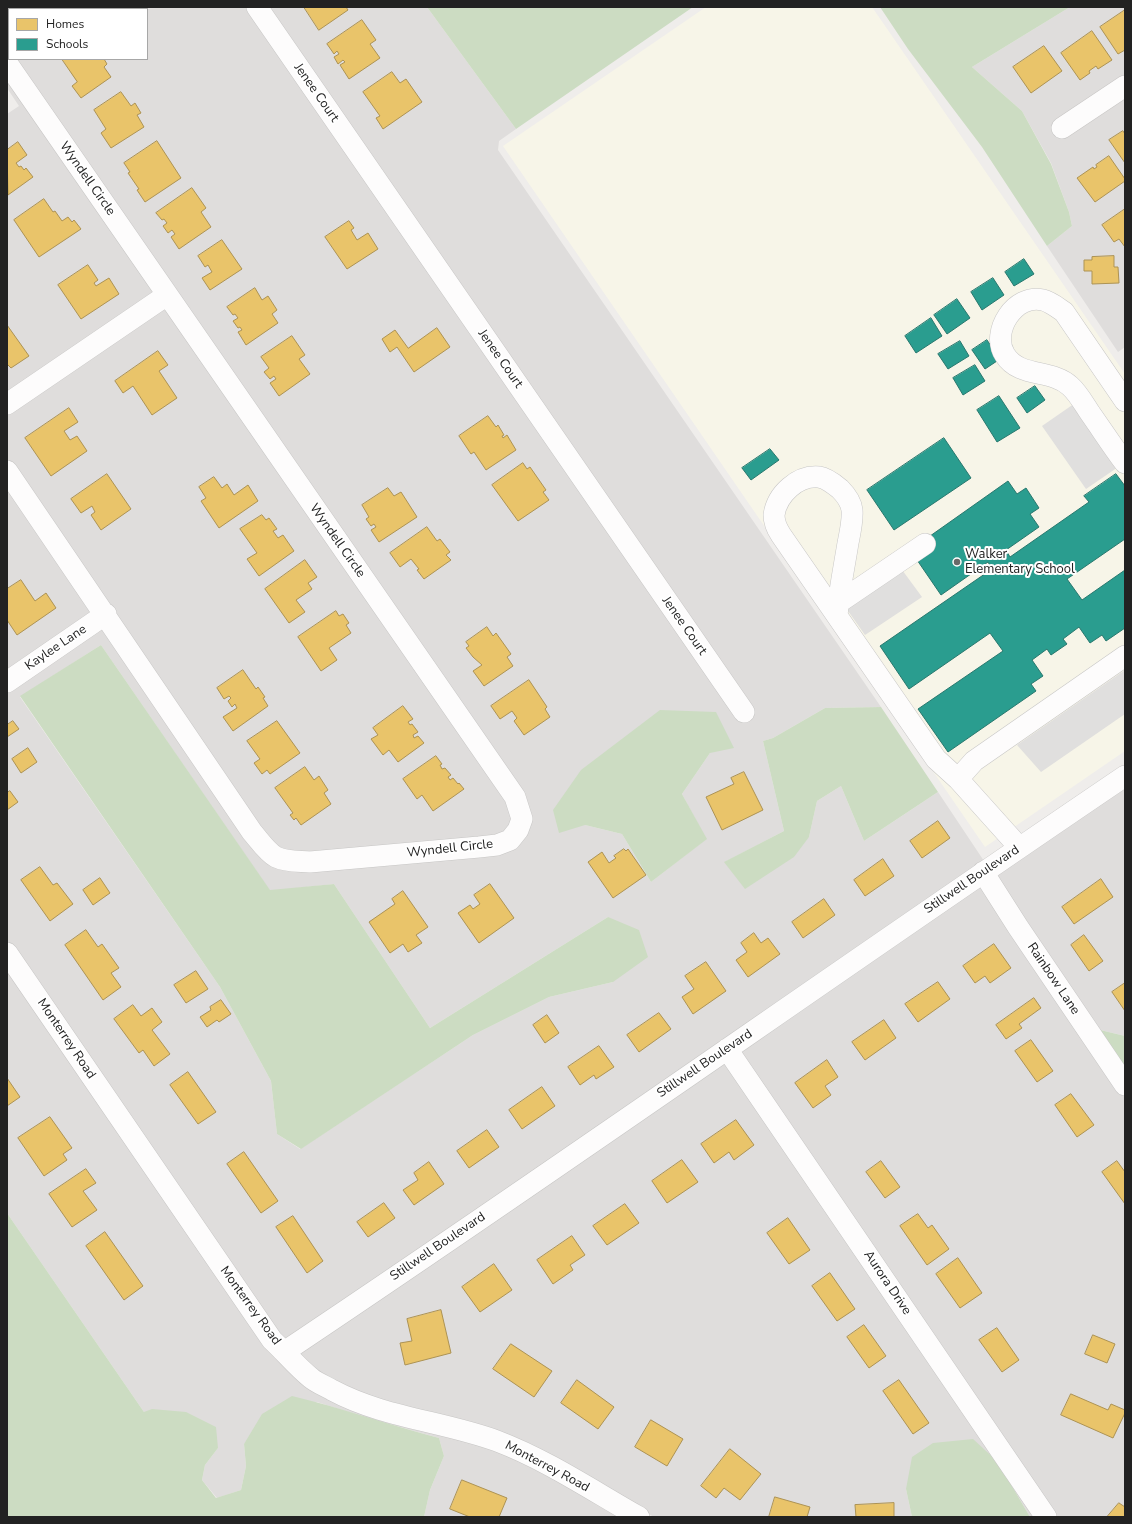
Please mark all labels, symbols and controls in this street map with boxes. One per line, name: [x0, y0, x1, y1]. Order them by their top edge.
legend: [8, 8, 148, 60]
text: Homes: [46, 16, 84, 32]
text: Schools: [46, 36, 88, 52]
street label: Jenee Court: [290, 61, 342, 125]
street label: Wyndell Circle: [56, 139, 118, 219]
street label: Jenee Court: [474, 327, 526, 391]
street label: Wyndell Circle: [306, 501, 368, 581]
place label: Walker Elementary School: [965, 547, 1075, 578]
marker: Walker Elementary School: [952, 557, 962, 567]
street label: Jenee Court: [658, 594, 710, 658]
street label: Kaylee Lane: [22, 622, 90, 674]
street label: Wyndell Circle: [406, 837, 494, 861]
street label: Stillwell Boulevard: [921, 842, 1023, 918]
street label: Rainbow Lane: [1023, 940, 1083, 1018]
street label: Monterrey Road: [33, 996, 99, 1082]
street label: Stillwell Boulevard: [654, 1026, 756, 1102]
street label: Stillwell Boulevard: [387, 1209, 489, 1285]
street label: Aurora Drive: [860, 1248, 914, 1318]
street label: Monterrey Road: [216, 1264, 284, 1348]
street label: Monterrey Road: [502, 1438, 592, 1496]

